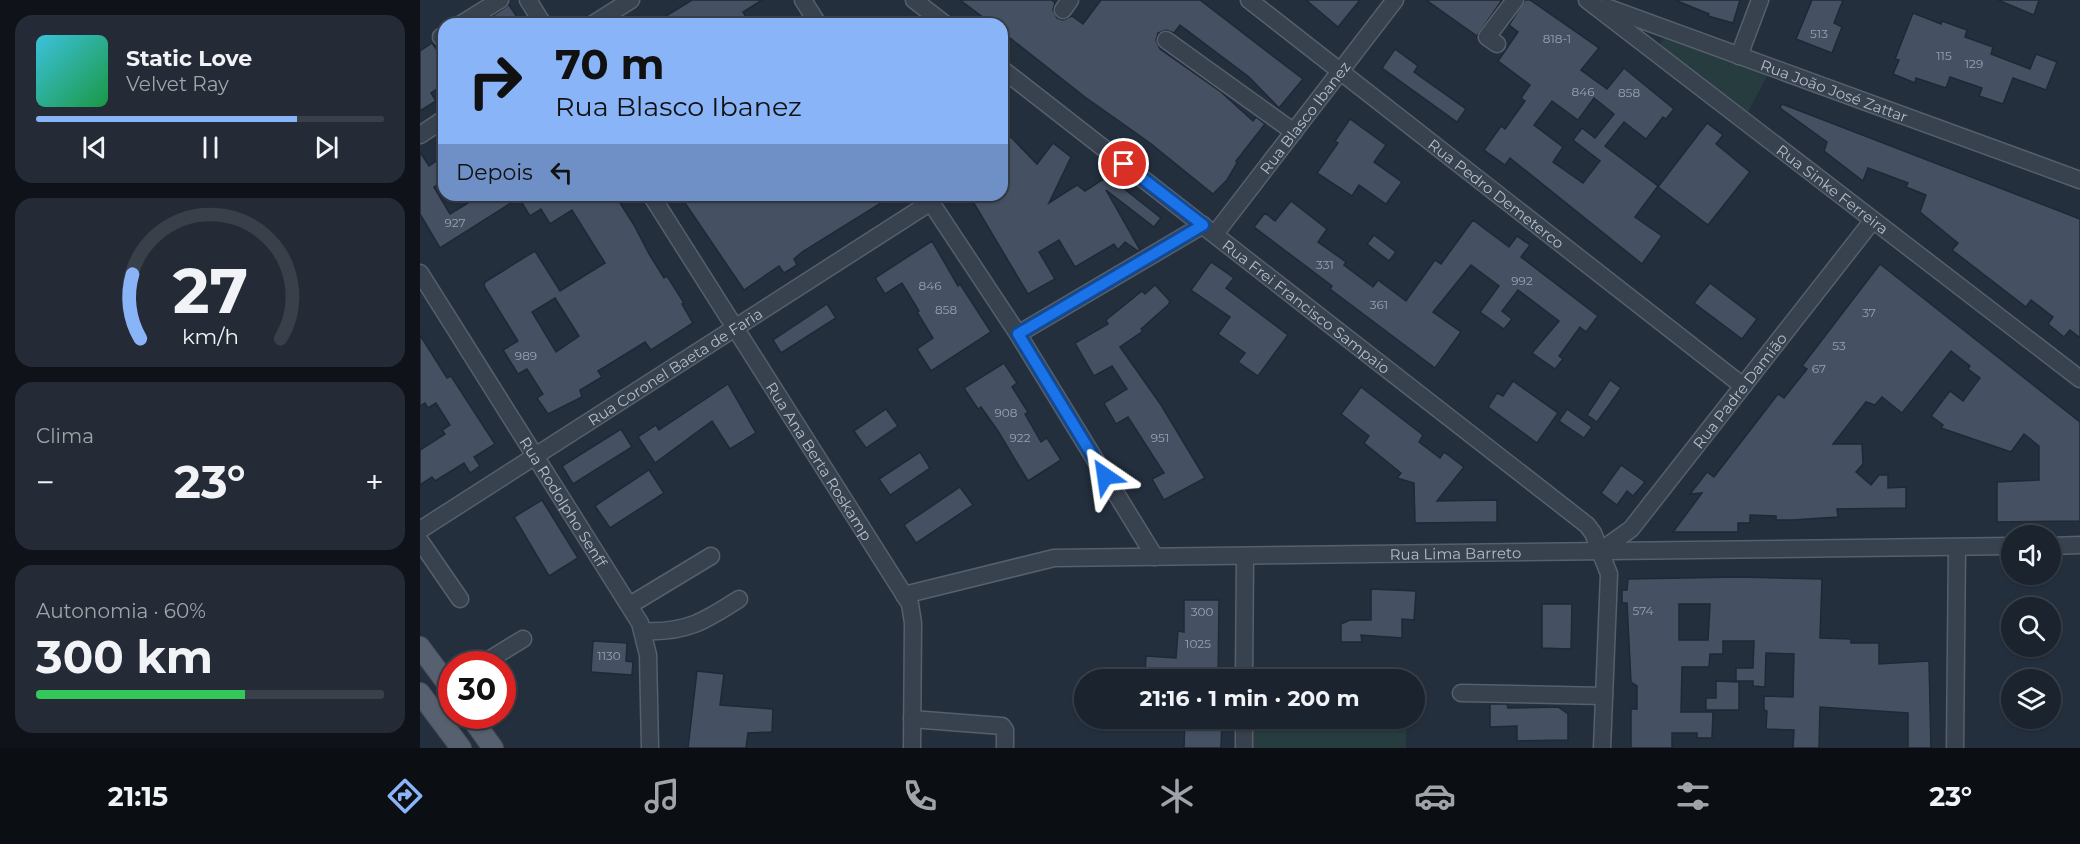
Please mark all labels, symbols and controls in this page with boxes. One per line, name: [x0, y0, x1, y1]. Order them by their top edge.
house number: 513: [1810, 26, 1828, 41]
house number: 818-1: [1543, 31, 1571, 46]
text: 70 m: [555, 38, 665, 90]
icon: right: [456, 42, 534, 120]
text: Static Love: [126, 45, 252, 72]
house number: 115: [1936, 48, 1952, 63]
street label: Rua João José Zattar: [1758, 55, 1910, 126]
house number: 129: [1965, 56, 1983, 71]
street label: Rua Blasco Ibanez: [1255, 57, 1354, 178]
text: Velvet Ray: [126, 72, 229, 96]
house number: 846: [1572, 84, 1594, 99]
house number: 858: [1618, 85, 1640, 100]
text: Rua Blasco Ibanez: [555, 90, 802, 123]
icon: previous: [78, 131, 111, 164]
icon: pause: [194, 131, 227, 164]
icon: next: [310, 131, 343, 164]
street label: Rua Pedro Demeterco: [1425, 134, 1568, 252]
pin: [1098, 138, 1149, 189]
street label: Rua Sinke Ferreira: [1773, 140, 1893, 238]
icon: arrive: [1107, 147, 1140, 180]
icon: left: [545, 156, 578, 189]
text: Depois: [456, 159, 533, 186]
house number: 927: [444, 215, 466, 230]
street label: Rua Frei Francisco Sampaio: [1219, 235, 1394, 378]
text: 27: [172, 254, 248, 330]
house number: 331: [1316, 257, 1334, 272]
house number: 992: [1511, 273, 1533, 288]
house number: 846: [919, 278, 941, 293]
house number: 361: [1370, 297, 1388, 312]
house number: 858: [935, 302, 957, 317]
street label: Rua Coronel Baeta de Faria: [584, 303, 766, 429]
house number: 37: [1862, 305, 1876, 320]
text: km/h: [181, 324, 239, 350]
street label: Rua Padre Damião: [1688, 329, 1791, 452]
house number: 53: [1832, 338, 1846, 353]
house number: 989: [515, 348, 537, 363]
house number: 67: [1812, 361, 1826, 376]
street label: Rua Ana Berta Roskamp: [762, 378, 877, 544]
house number: 908: [995, 405, 1018, 420]
text: Clima: [36, 424, 94, 448]
house number: 922: [1010, 430, 1031, 445]
house number: 951: [1151, 430, 1169, 445]
street label: Rua Rodolpho Senff: [516, 433, 612, 571]
position arrow: [1073, 444, 1137, 508]
text: 23°: [174, 454, 246, 509]
text: −: [36, 462, 55, 502]
text: +: [365, 462, 384, 502]
map controls: [2001, 525, 2061, 729]
button: sound: [2001, 525, 2061, 585]
street label: Rua Lima Barreto: [1390, 543, 1521, 563]
button: search: [2001, 597, 2061, 657]
text: Autonomia · 60%: [36, 599, 206, 623]
house number: 574: [1633, 603, 1653, 618]
house number: 300: [1191, 604, 1213, 619]
text: 300 km: [36, 629, 213, 684]
house number: 1025: [1185, 636, 1211, 651]
house number: 1130: [597, 648, 621, 663]
speed limit sign: 30: [438, 651, 516, 729]
button: layers: [2001, 669, 2061, 729]
text: 21:16 · 1 min · 200 m: [1139, 685, 1360, 712]
icon: directions: [384, 775, 426, 817]
icon: music: [641, 775, 683, 817]
icon: phone: [899, 775, 941, 817]
icon: climate: [1156, 775, 1198, 817]
icon: car: [1414, 775, 1456, 817]
icon: filters: [1672, 775, 1714, 817]
text: 21:15: [108, 780, 168, 813]
text: 23°: [1929, 780, 1972, 813]

